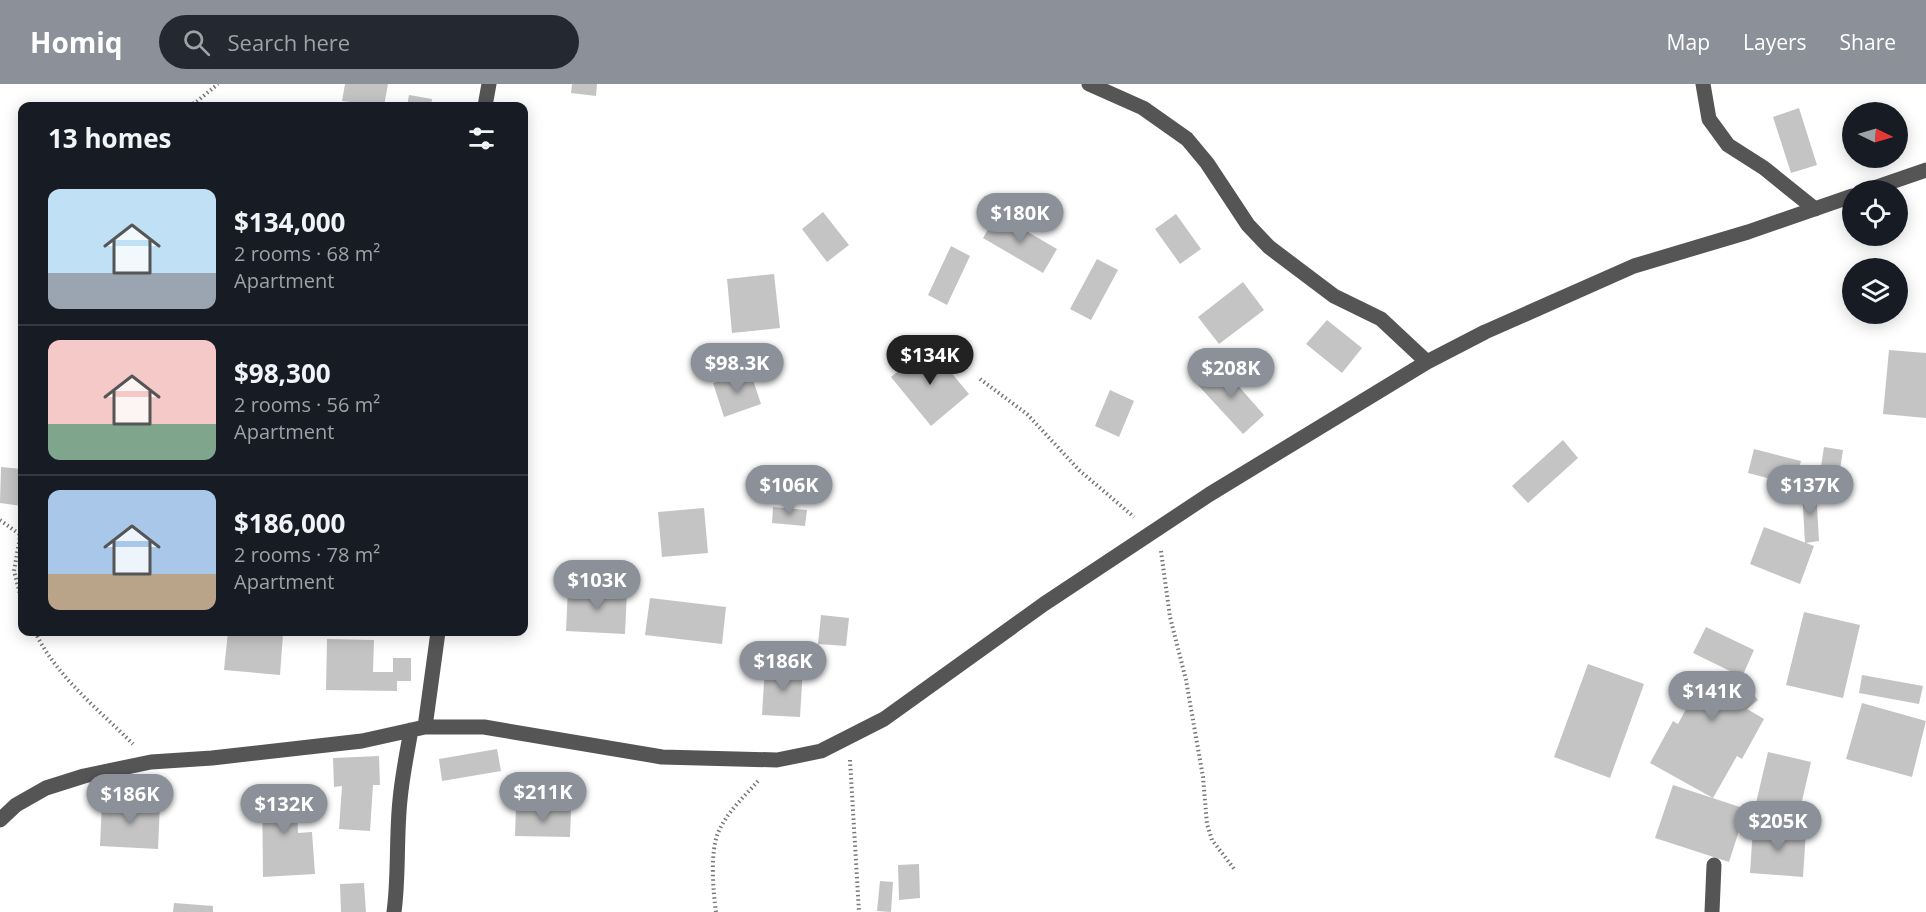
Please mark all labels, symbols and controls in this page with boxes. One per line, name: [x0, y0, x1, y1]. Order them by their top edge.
search box: [159, 15, 579, 69]
text: Homiq: [30, 23, 123, 61]
icon: search: [180, 26, 213, 59]
text: Search here: [228, 27, 350, 57]
text: Map: [1667, 28, 1710, 56]
text: Layers: [1743, 28, 1807, 56]
text: Share: [1840, 28, 1896, 56]
north arrow: [1842, 102, 1908, 168]
map controls: [1842, 102, 1908, 324]
text: 13 homes: [48, 120, 172, 156]
icon: filters: [465, 122, 498, 155]
button: locate: [1842, 180, 1908, 246]
pin: $180K: [978, 193, 1062, 244]
text: $180K: [990, 199, 1050, 226]
text: $134,000: [234, 204, 345, 240]
icon: home: [96, 213, 168, 285]
text: 2 rooms · 68 m²: [234, 240, 380, 267]
button: layers: [1842, 258, 1908, 324]
text: Apartment: [234, 267, 334, 294]
pin: $134K: [888, 335, 972, 386]
text: $134K: [900, 341, 960, 368]
pin: $98.3K: [688, 343, 786, 394]
pin: $208K: [1189, 348, 1273, 399]
text: $98.3K: [705, 349, 769, 376]
text: $208K: [1201, 354, 1261, 381]
text: $98,300: [234, 355, 331, 391]
icon: home: [96, 364, 168, 436]
text: 2 rooms · 56 m²: [234, 391, 380, 418]
text: Apartment: [234, 418, 334, 445]
pin: $106K: [747, 465, 831, 516]
pin: $137K: [1768, 465, 1852, 516]
text: $106K: [759, 471, 819, 498]
text: $137K: [1780, 471, 1840, 498]
text: $186,000: [234, 505, 345, 541]
icon: home: [96, 514, 168, 586]
text: 2 rooms · 78 m²: [234, 541, 380, 568]
pin: $103K: [555, 560, 639, 611]
text: $103K: [567, 566, 627, 593]
text: Apartment: [234, 568, 334, 595]
pin: $186K: [741, 641, 825, 692]
text: $186K: [753, 647, 813, 674]
pin: $141K: [1670, 671, 1754, 722]
text: $141K: [1682, 677, 1742, 704]
pin: $211K: [501, 772, 585, 823]
pin: $186K: [88, 774, 172, 825]
text: $211K: [513, 778, 573, 805]
text: $186K: [100, 780, 160, 807]
pin: $132K: [242, 784, 326, 835]
text: $132K: [254, 790, 314, 817]
pin: $205K: [1736, 801, 1820, 852]
text: $205K: [1748, 807, 1808, 834]

